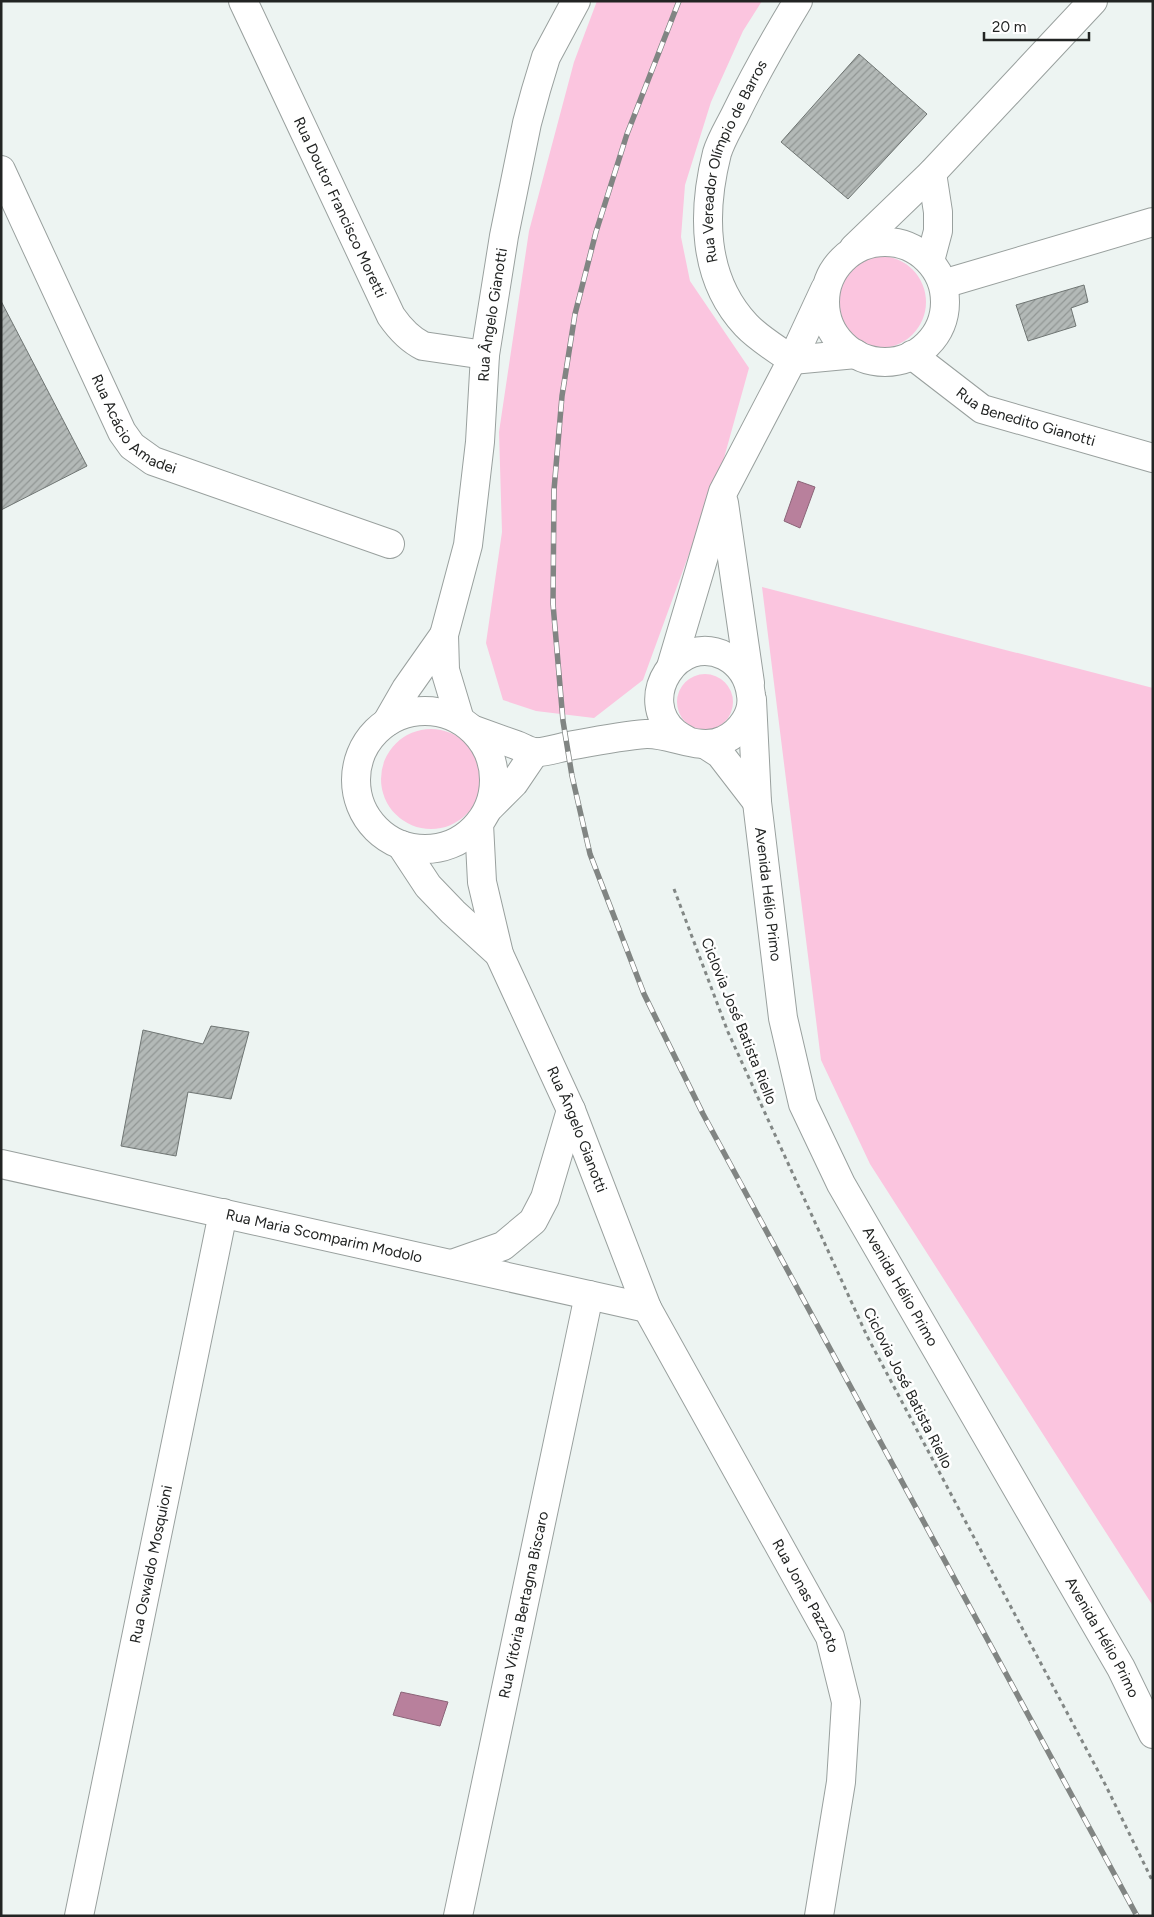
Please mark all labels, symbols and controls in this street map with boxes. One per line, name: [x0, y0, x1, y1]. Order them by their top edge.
scale bar: [984, 10, 1089, 42]
text: 20 m: [992, 18, 1026, 36]
street label: Rua Vereador Olímpio de Barros: [699, 57, 771, 265]
street label: Rua Doutor Francisco Moretti: [290, 114, 390, 301]
street label: Rua Ângelo Gianotti: [474, 247, 511, 382]
street label: Rua Acácio Amadei: [88, 371, 179, 478]
street label: Rua Benedito Gianotti: [952, 383, 1097, 450]
street label: Avenida Hélio Primo: [751, 826, 785, 963]
street label: Ciclovia José Batista Riello: [697, 935, 781, 1107]
street label: Rua Ângelo Gianotti: [543, 1063, 611, 1195]
street label: Rua Maria Scomparim Modolo: [224, 1205, 424, 1267]
street label: Avenida Hélio Primo: [859, 1224, 942, 1350]
street label: Ciclovia José Batista Riello: [859, 1304, 957, 1472]
street label: Rua Oswaldo Mosquioni: [126, 1484, 176, 1645]
street label: Rua Vitória Bertagna Biscaro: [495, 1509, 552, 1700]
street label: Rua Jonas Pazzoto: [768, 1536, 843, 1655]
street label: Avenida Hélio Primo: [1061, 1574, 1143, 1701]

